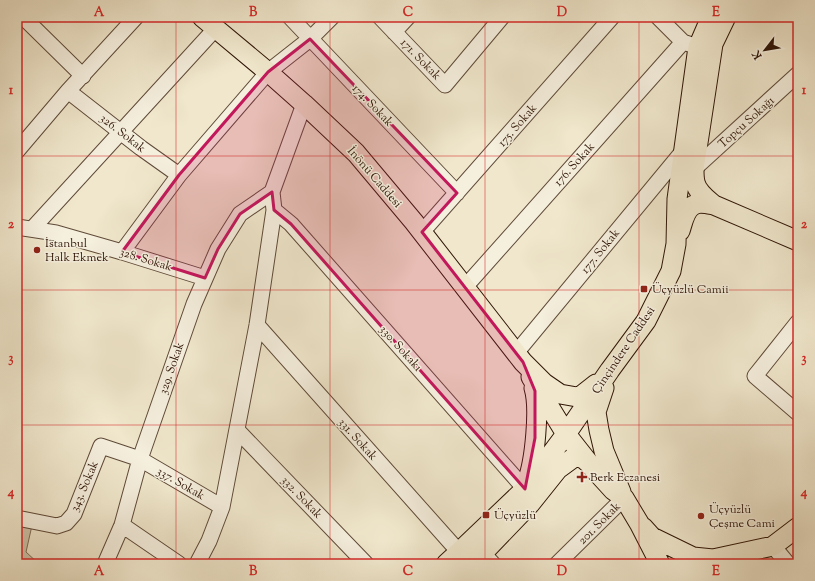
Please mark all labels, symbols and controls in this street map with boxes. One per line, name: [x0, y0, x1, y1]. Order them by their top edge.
text: A: [94, 4, 105, 22]
text: B: [249, 4, 258, 22]
text: C: [403, 4, 413, 22]
text: D: [557, 4, 567, 22]
text: E: [712, 4, 720, 22]
north arrow: [745, 30, 785, 70]
street label: 171. Sokak: [396, 35, 445, 85]
text: K: [748, 47, 767, 63]
street label: 174. Sokak: [347, 80, 398, 131]
text: 1: [9, 82, 14, 100]
text: 1: [802, 82, 807, 100]
street label: Topçu Sokağı: [715, 92, 779, 153]
street label: 175. Sokak: [494, 100, 542, 151]
street label: 326. Sokak: [96, 110, 150, 158]
street label: 176. Sokak: [550, 138, 600, 191]
street label: İnönü Caddesi: [343, 143, 406, 213]
text: 2: [8, 216, 15, 234]
text: 2: [801, 216, 808, 234]
street label: 177. Sokak: [577, 225, 625, 278]
place label: İstanbul Halk Ekmek: [45, 235, 109, 267]
street label: 328. Sokak: [117, 243, 175, 277]
marker: İstanbul Halk Ekmek: [32, 245, 42, 255]
place label: Üçyüzlü Camii: [652, 281, 729, 299]
marker: Üçyüzlü Camii: [639, 284, 649, 294]
street label: Çinçindere Caddesi: [588, 303, 660, 398]
street label: 330. Sokakı: [375, 322, 426, 376]
street label: 329. Sokak: [155, 339, 189, 397]
text: 3: [8, 350, 14, 368]
text: 3: [801, 350, 807, 368]
street label: 331. Sokak: [333, 414, 382, 465]
street label: 343. Sokak: [66, 458, 104, 515]
street label: 337. Sokak: [153, 463, 208, 505]
place label: Berk Eczanesi: [590, 469, 661, 487]
street label: 332. Sokak: [276, 472, 327, 523]
marker: Berk Eczanesi: [577, 472, 587, 482]
text: 4: [7, 484, 15, 502]
text: 4: [800, 484, 808, 502]
street label: 201. Sokak: [574, 498, 625, 549]
place label: Üçyüzlü Çeşme Cami: [709, 501, 776, 533]
place label: Üçyüzlü: [494, 507, 536, 525]
marker: Üçyüzlü: [481, 510, 491, 520]
marker: Üçyüzlü Çeşme Cami: [696, 511, 706, 521]
text: A: [94, 563, 105, 581]
text: B: [249, 563, 258, 581]
text: C: [403, 563, 413, 581]
text: D: [557, 563, 567, 581]
text: E: [712, 563, 720, 581]

